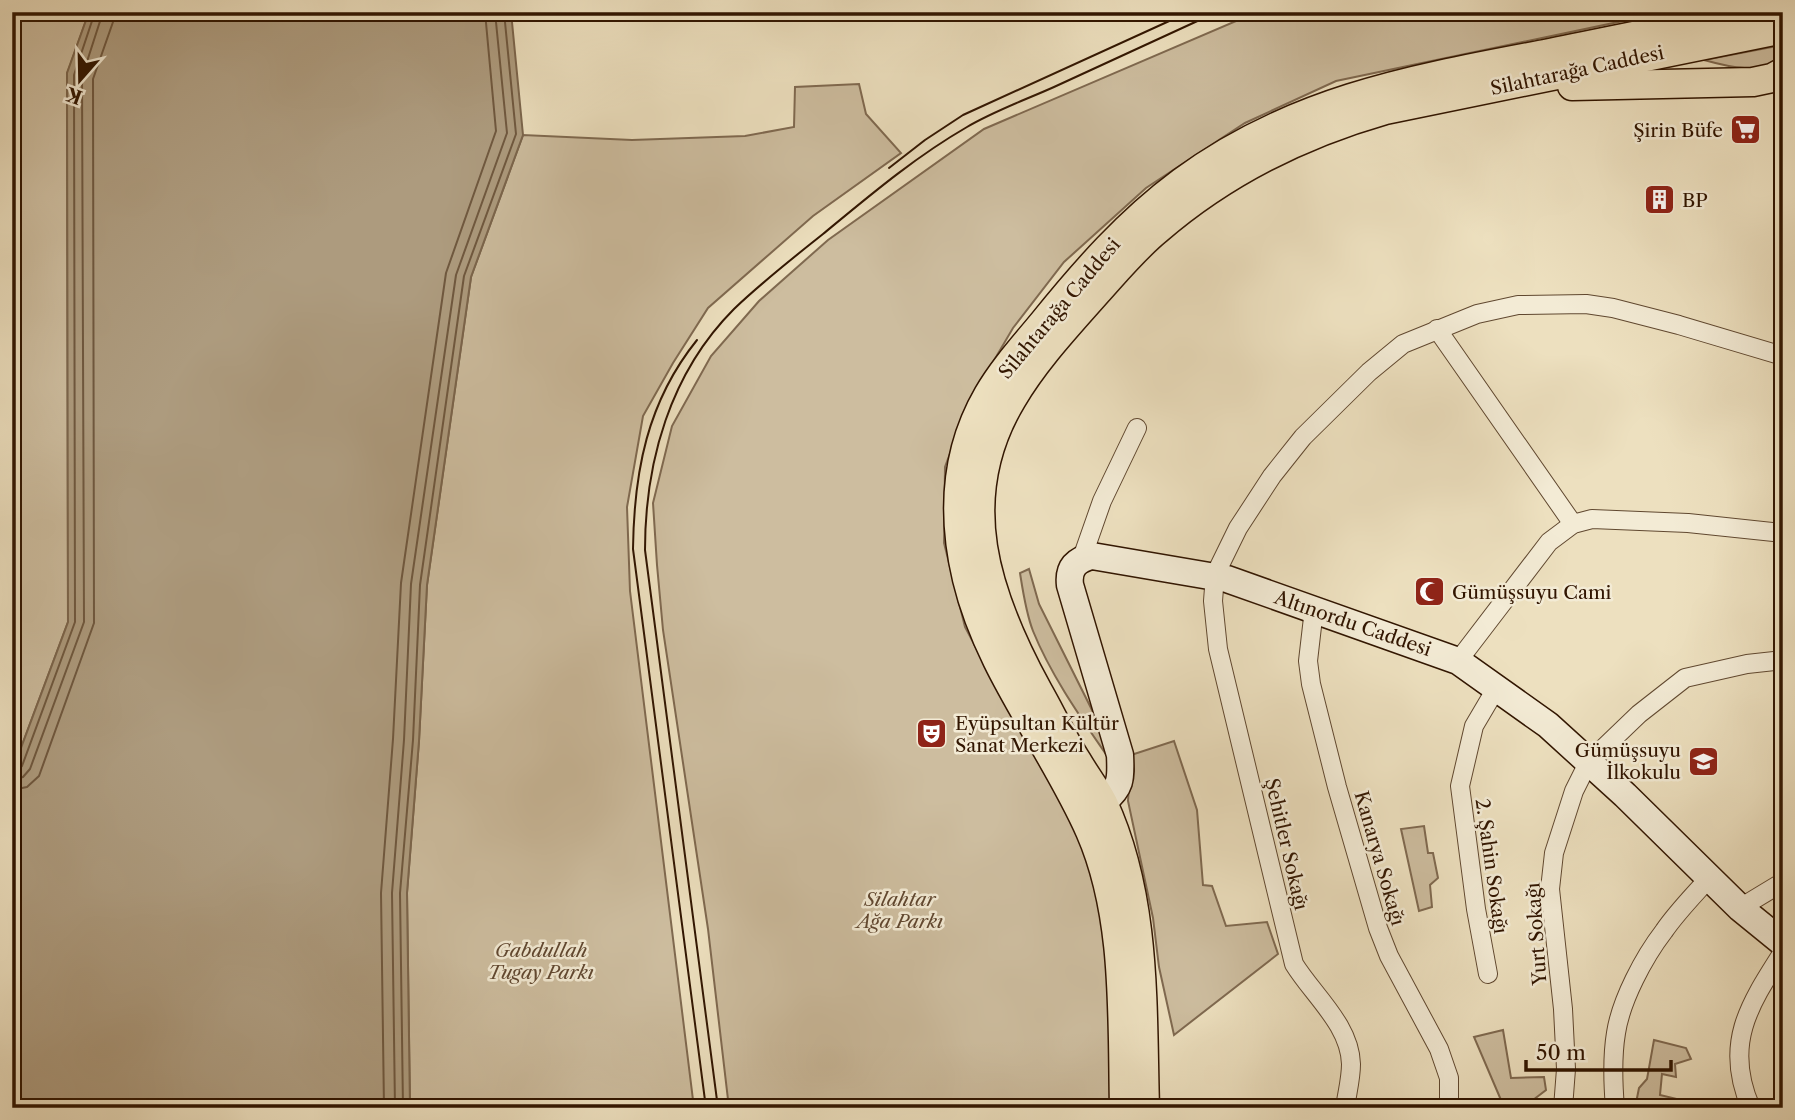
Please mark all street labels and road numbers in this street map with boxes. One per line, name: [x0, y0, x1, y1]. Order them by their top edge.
street label: Silahtarağa Caddesi: [1488, 41, 1666, 100]
street label: Silahtarağa Caddesi: [994, 233, 1125, 383]
street label: Altınordu Caddesi: [1270, 586, 1434, 661]
street label: Şehitler Sokağı: [1260, 776, 1313, 913]
street label: Kanarya Sokağı: [1349, 788, 1410, 928]
street label: 2. Şahin Sokağı: [1471, 797, 1512, 935]
street label: Yurt Sokağı: [1521, 882, 1552, 987]

